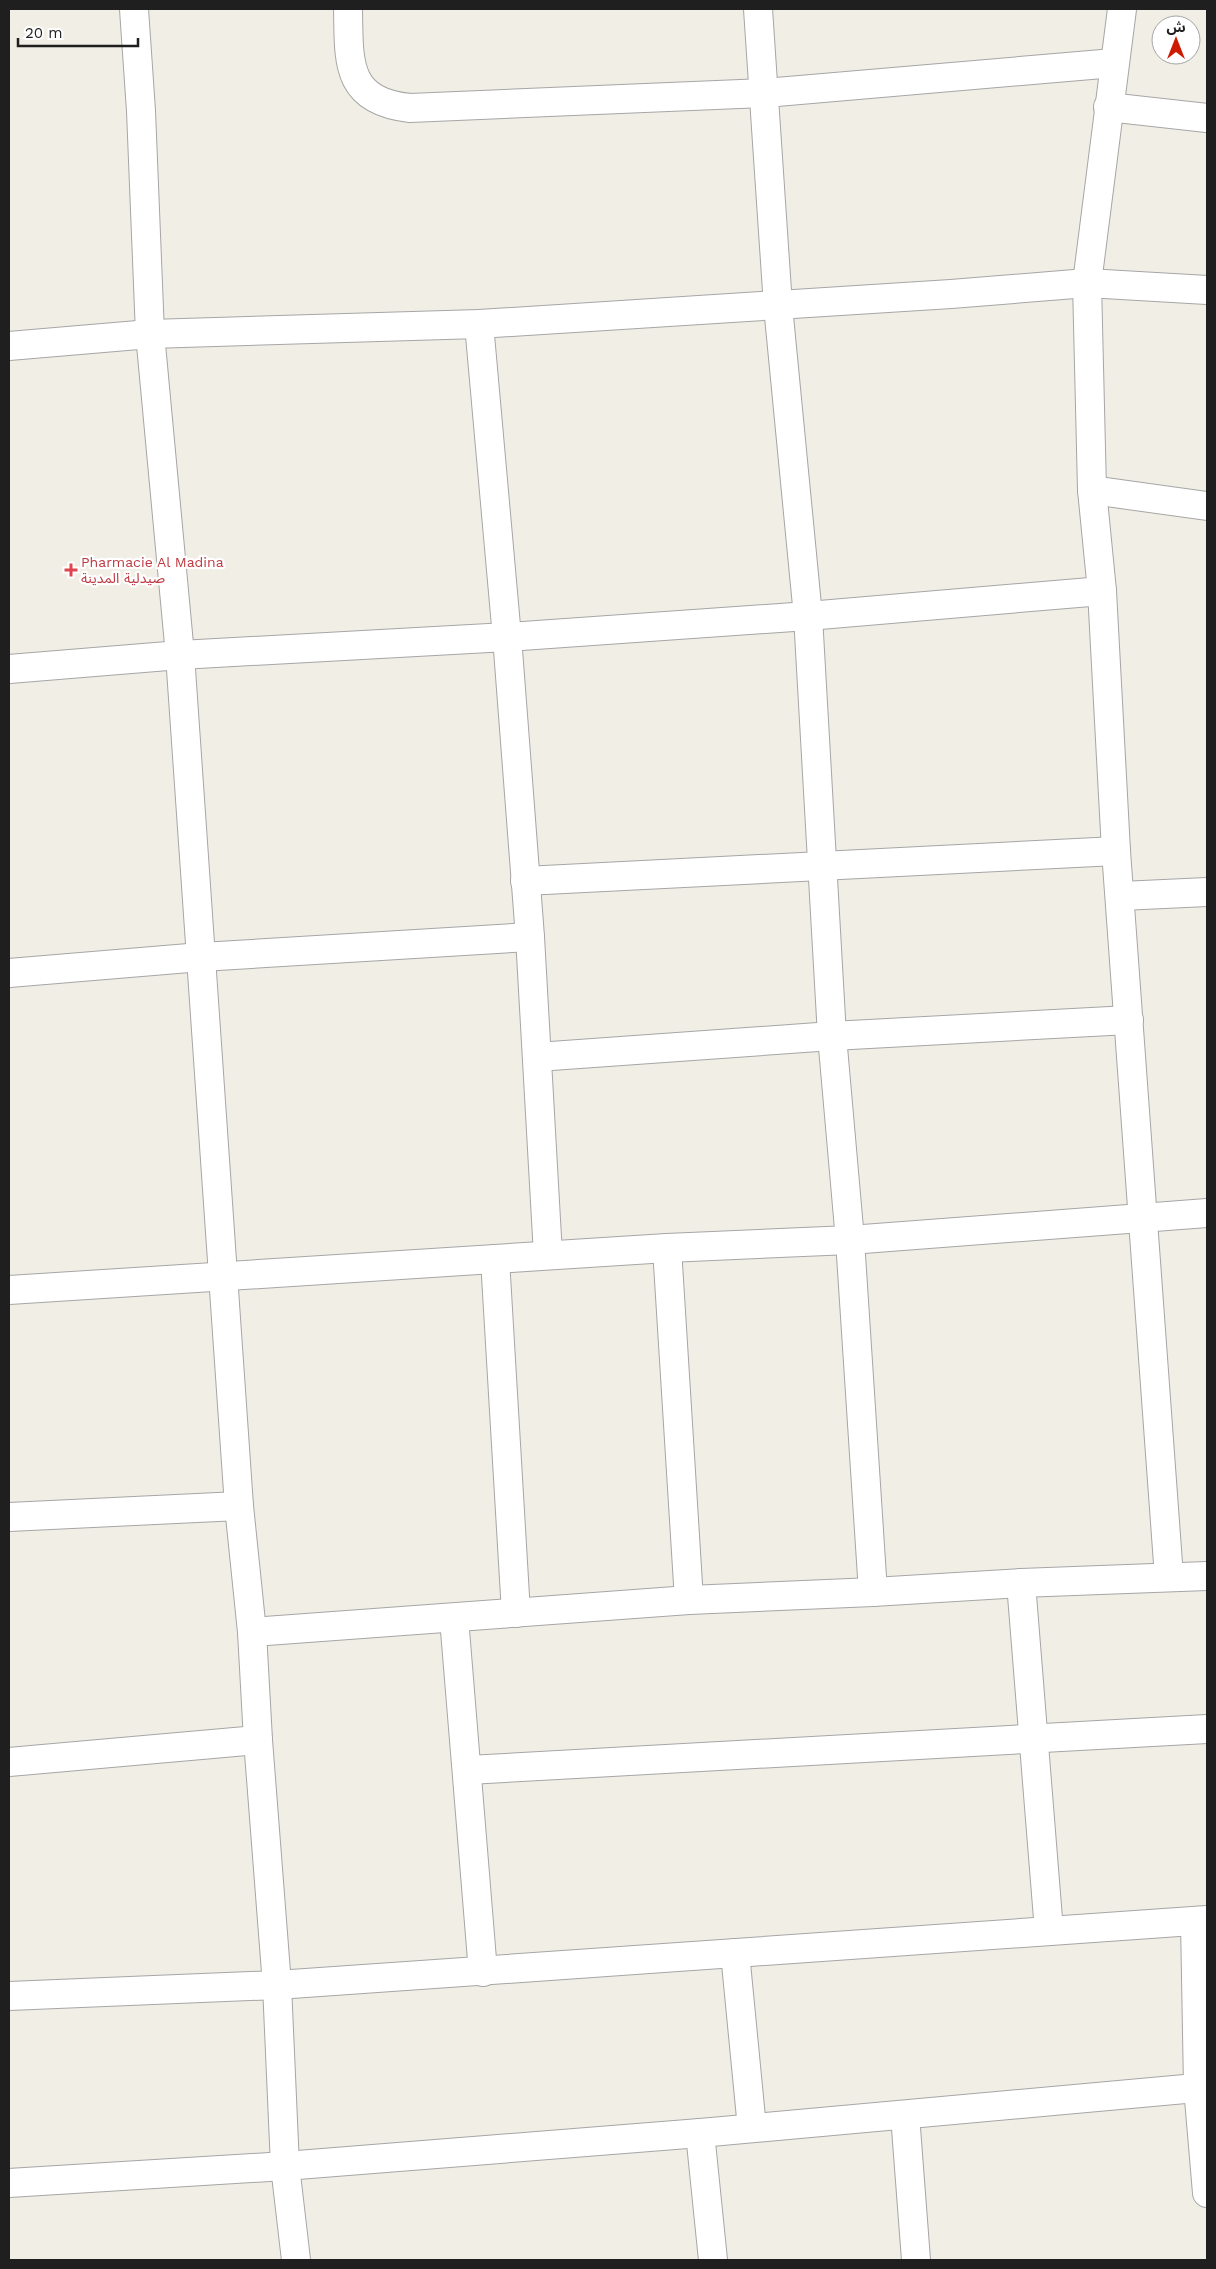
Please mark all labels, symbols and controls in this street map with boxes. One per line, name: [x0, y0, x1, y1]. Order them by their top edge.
scale bar: [18, 15, 138, 47]
north arrow: [1151, 15, 1201, 65]
text: ش: [1166, 19, 1186, 35]
text: 20 m: [25, 24, 63, 42]
place label: Pharmacie Al Madina صيدلية المدينة: [81, 554, 224, 586]
marker: Pharmacie Al Madina صيدلية المدينة: [65, 564, 77, 576]

